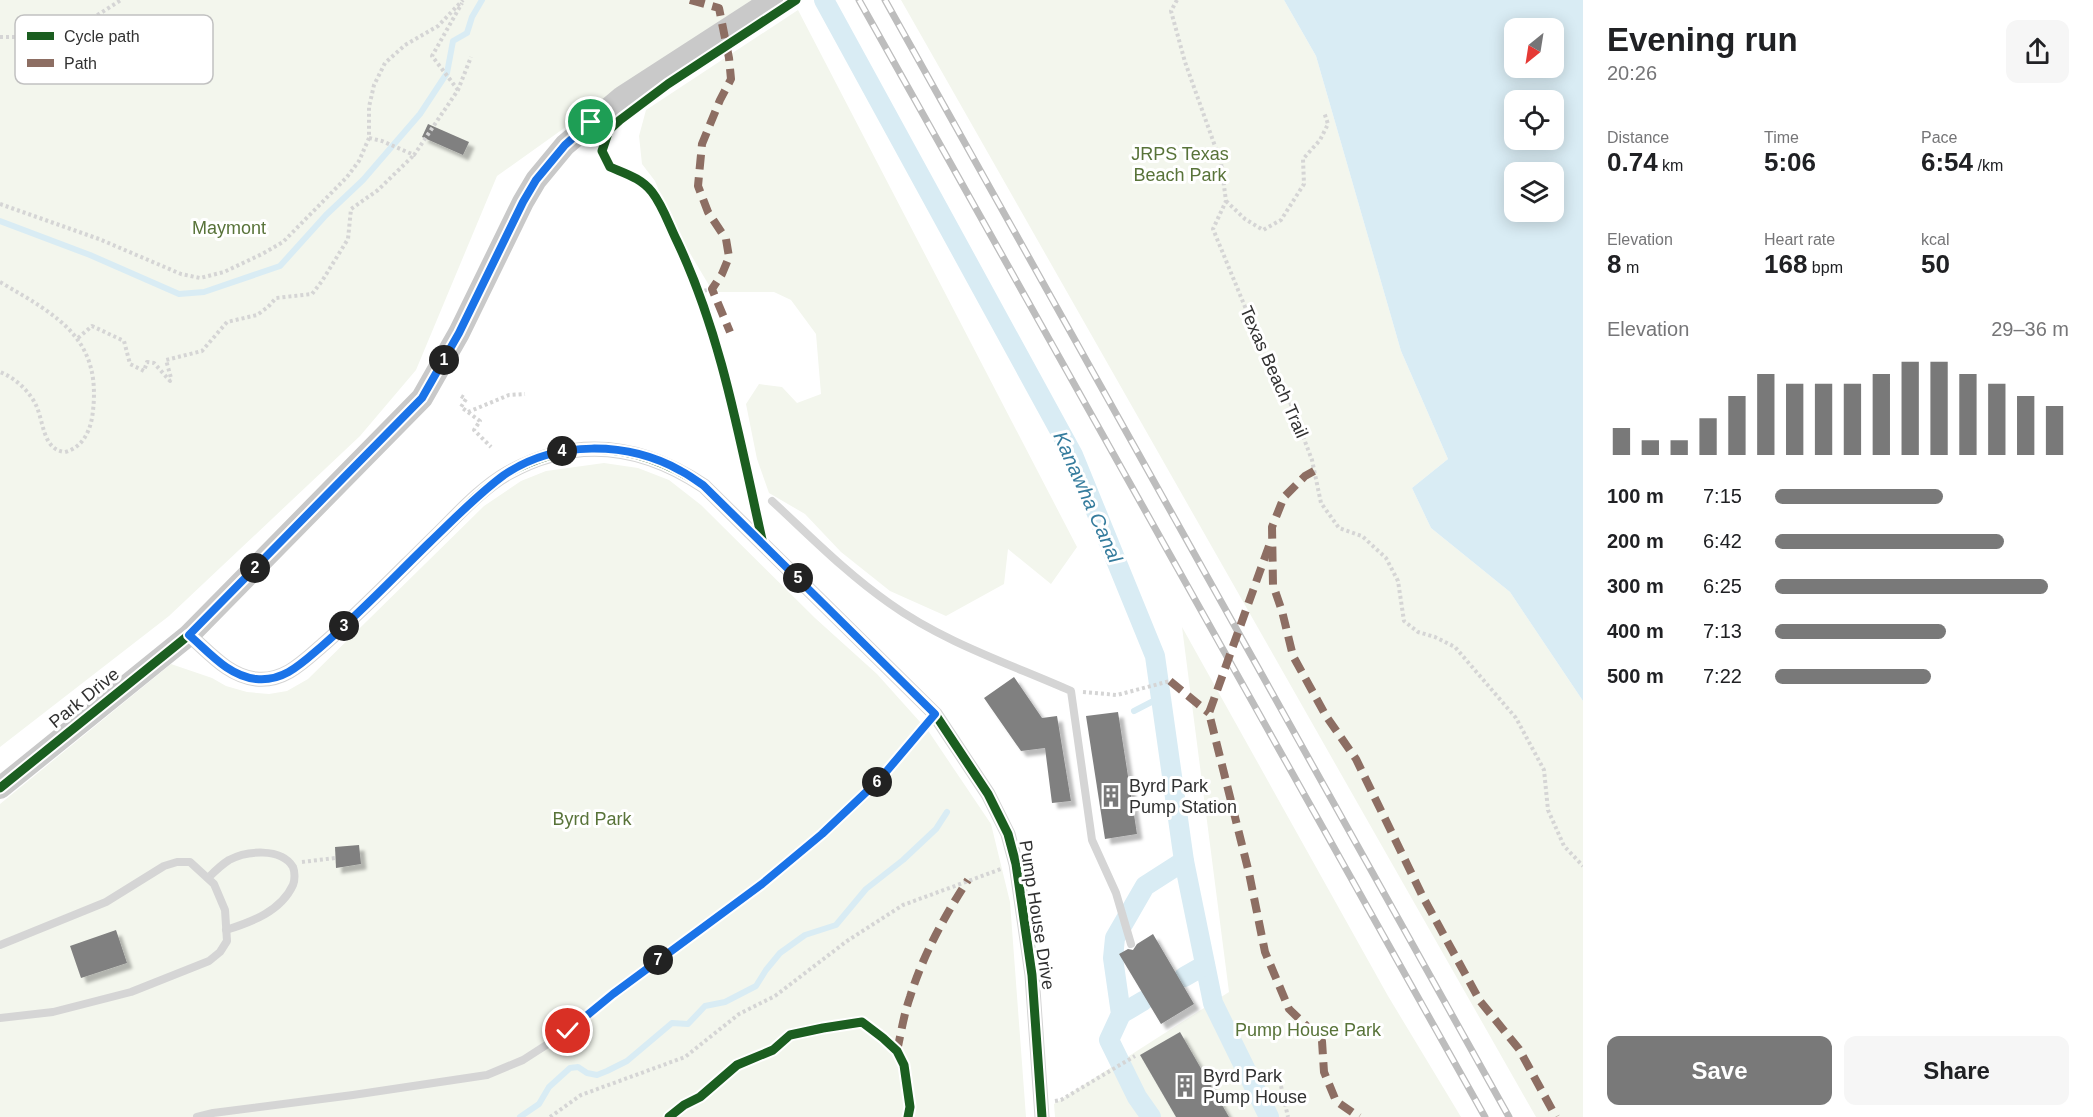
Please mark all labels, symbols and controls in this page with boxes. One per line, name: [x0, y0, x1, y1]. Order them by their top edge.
legend: [15, 15, 213, 84]
north arrow: [1504, 18, 1564, 78]
map controls: [1504, 18, 1564, 222]
button: share: [2006, 20, 2069, 83]
text: Evening run: [1607, 21, 1798, 58]
text: Cycle path: [64, 28, 140, 45]
text: Path: [64, 55, 97, 72]
text: 20:26: [1607, 62, 1657, 84]
button: locate: [1504, 90, 1564, 150]
pin: [565, 96, 616, 147]
icon: arrive: [574, 105, 607, 138]
text: Distance: [1607, 129, 1669, 146]
text: Time: [1764, 129, 1799, 146]
text: Pace: [1921, 129, 1957, 146]
park label: JRPS Texas Beach Park: [1131, 144, 1229, 185]
text: 0.74: [1607, 147, 1658, 177]
text: 5:06: [1764, 147, 1816, 177]
text: 6:54: [1921, 147, 1973, 177]
text: km: [1658, 157, 1683, 174]
text: /km: [1973, 157, 2003, 174]
button: layers: [1504, 162, 1564, 222]
park label: Maymont: [192, 218, 266, 238]
text: Elevation: [1607, 231, 1673, 248]
text: Heart rate: [1764, 231, 1835, 248]
text: kcal: [1921, 231, 1949, 248]
text: 8: [1607, 249, 1621, 279]
text: 168: [1764, 249, 1807, 279]
text: 50: [1921, 249, 1950, 279]
text: m: [1621, 259, 1639, 276]
text: bpm: [1807, 259, 1843, 276]
street label: Texas Beach Trail: [1236, 303, 1312, 441]
text: Elevation: [1607, 318, 1689, 340]
text: 29–36 m: [1991, 318, 2069, 340]
pin: 1: [429, 345, 459, 375]
text: 1: [440, 351, 448, 368]
water label: Kanawha Canal: [1049, 428, 1127, 566]
pin: 4: [547, 436, 577, 466]
text: 4: [558, 442, 566, 459]
text: 100 m: [1607, 485, 1664, 507]
text: 7:15: [1703, 485, 1742, 507]
text: 200 m: [1607, 530, 1664, 552]
text: 6:42: [1703, 530, 1742, 552]
pin: 2: [240, 553, 270, 583]
text: 2: [251, 559, 259, 576]
pin: 5: [783, 563, 813, 593]
text: 5: [794, 569, 802, 586]
text: 300 m: [1607, 575, 1664, 597]
text: 6:25: [1703, 575, 1742, 597]
pin: 3: [329, 611, 359, 641]
text: 3: [340, 617, 348, 634]
text: 400 m: [1607, 620, 1664, 642]
text: 7:13: [1703, 620, 1742, 642]
street label: Park Drive: [45, 664, 123, 732]
text: 500 m: [1607, 665, 1664, 687]
text: 7:22: [1703, 665, 1742, 687]
pin: 6: [862, 767, 892, 797]
text: 6: [873, 773, 881, 790]
place label: Byrd Park Pump Station: [1129, 776, 1237, 817]
building icon: Byrd Park Pump Station: [1098, 783, 1124, 809]
park label: Byrd Park: [552, 809, 633, 829]
street label: Pump House Drive: [1015, 839, 1059, 991]
pin: 7: [643, 945, 673, 975]
text: 7: [654, 951, 662, 968]
pin: [542, 1005, 593, 1056]
icon: check: [551, 1014, 584, 1047]
park label: Pump House Park: [1235, 1020, 1382, 1040]
button: Save: [1607, 1036, 1832, 1105]
button: Share: [1844, 1036, 2069, 1105]
place label: Byrd Park Pump House: [1203, 1066, 1307, 1107]
building icon: Byrd Park Pump House: [1172, 1073, 1198, 1099]

